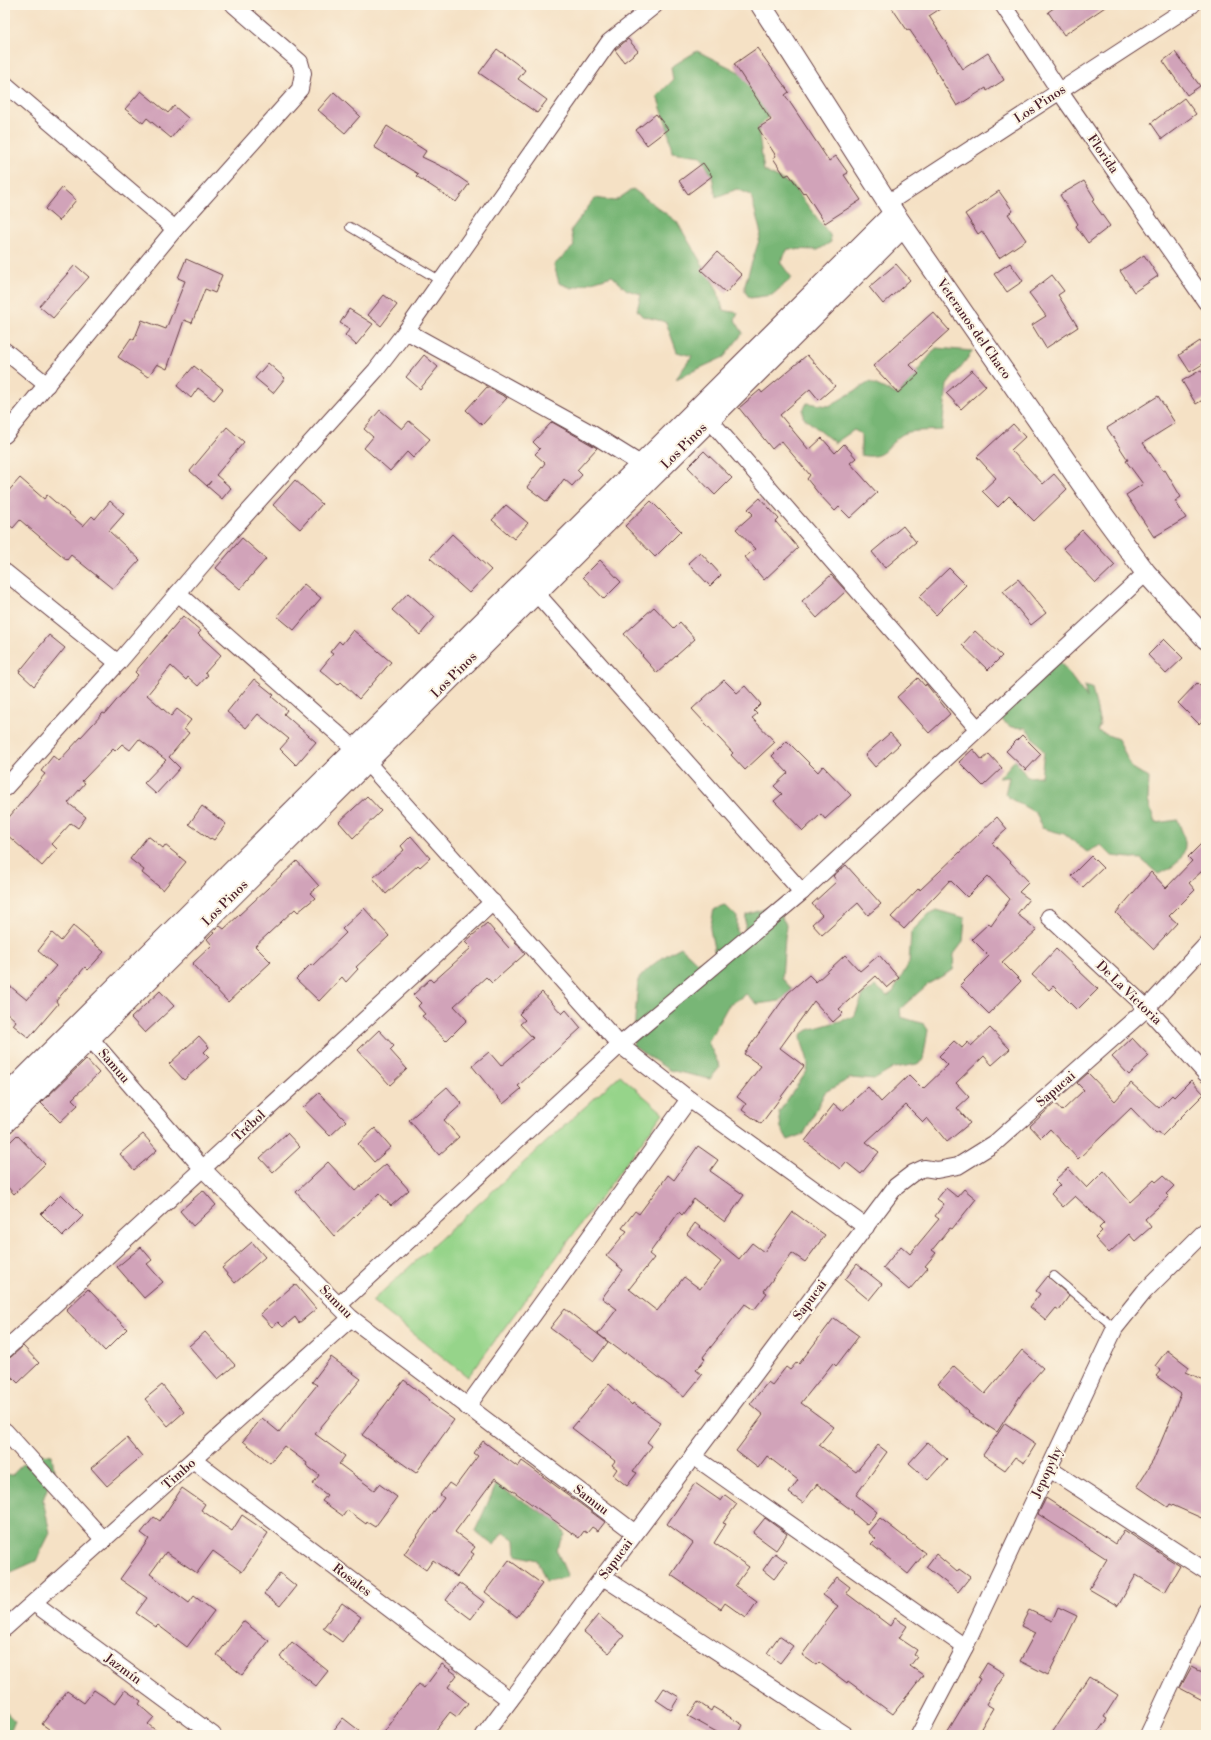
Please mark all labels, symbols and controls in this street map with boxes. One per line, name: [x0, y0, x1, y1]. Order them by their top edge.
street label: Los Pinos: [1011, 81, 1069, 127]
street label: Florida: [1084, 131, 1122, 177]
street label: Veteranos del Chaco: [933, 275, 1015, 382]
street label: Los Pinos: [658, 420, 710, 472]
street label: Los Pinos: [428, 649, 480, 701]
street label: Los Pinos: [199, 877, 251, 929]
street label: De La Victoria: [1093, 958, 1165, 1029]
street label: Samuu: [95, 1046, 134, 1087]
street label: Sapucai: [1033, 1068, 1079, 1110]
street label: Trébol: [229, 1107, 269, 1145]
street label: Sapucai: [790, 1277, 830, 1323]
street label: Samuu: [316, 1282, 356, 1322]
street label: Jepopyhy: [1028, 1443, 1066, 1501]
street label: Timbo: [159, 1455, 199, 1493]
street label: Samuu: [570, 1481, 612, 1519]
street label: Sapucai: [596, 1536, 636, 1582]
street label: Rosales: [329, 1560, 375, 1600]
street label: Jazmín: [101, 1650, 145, 1688]

